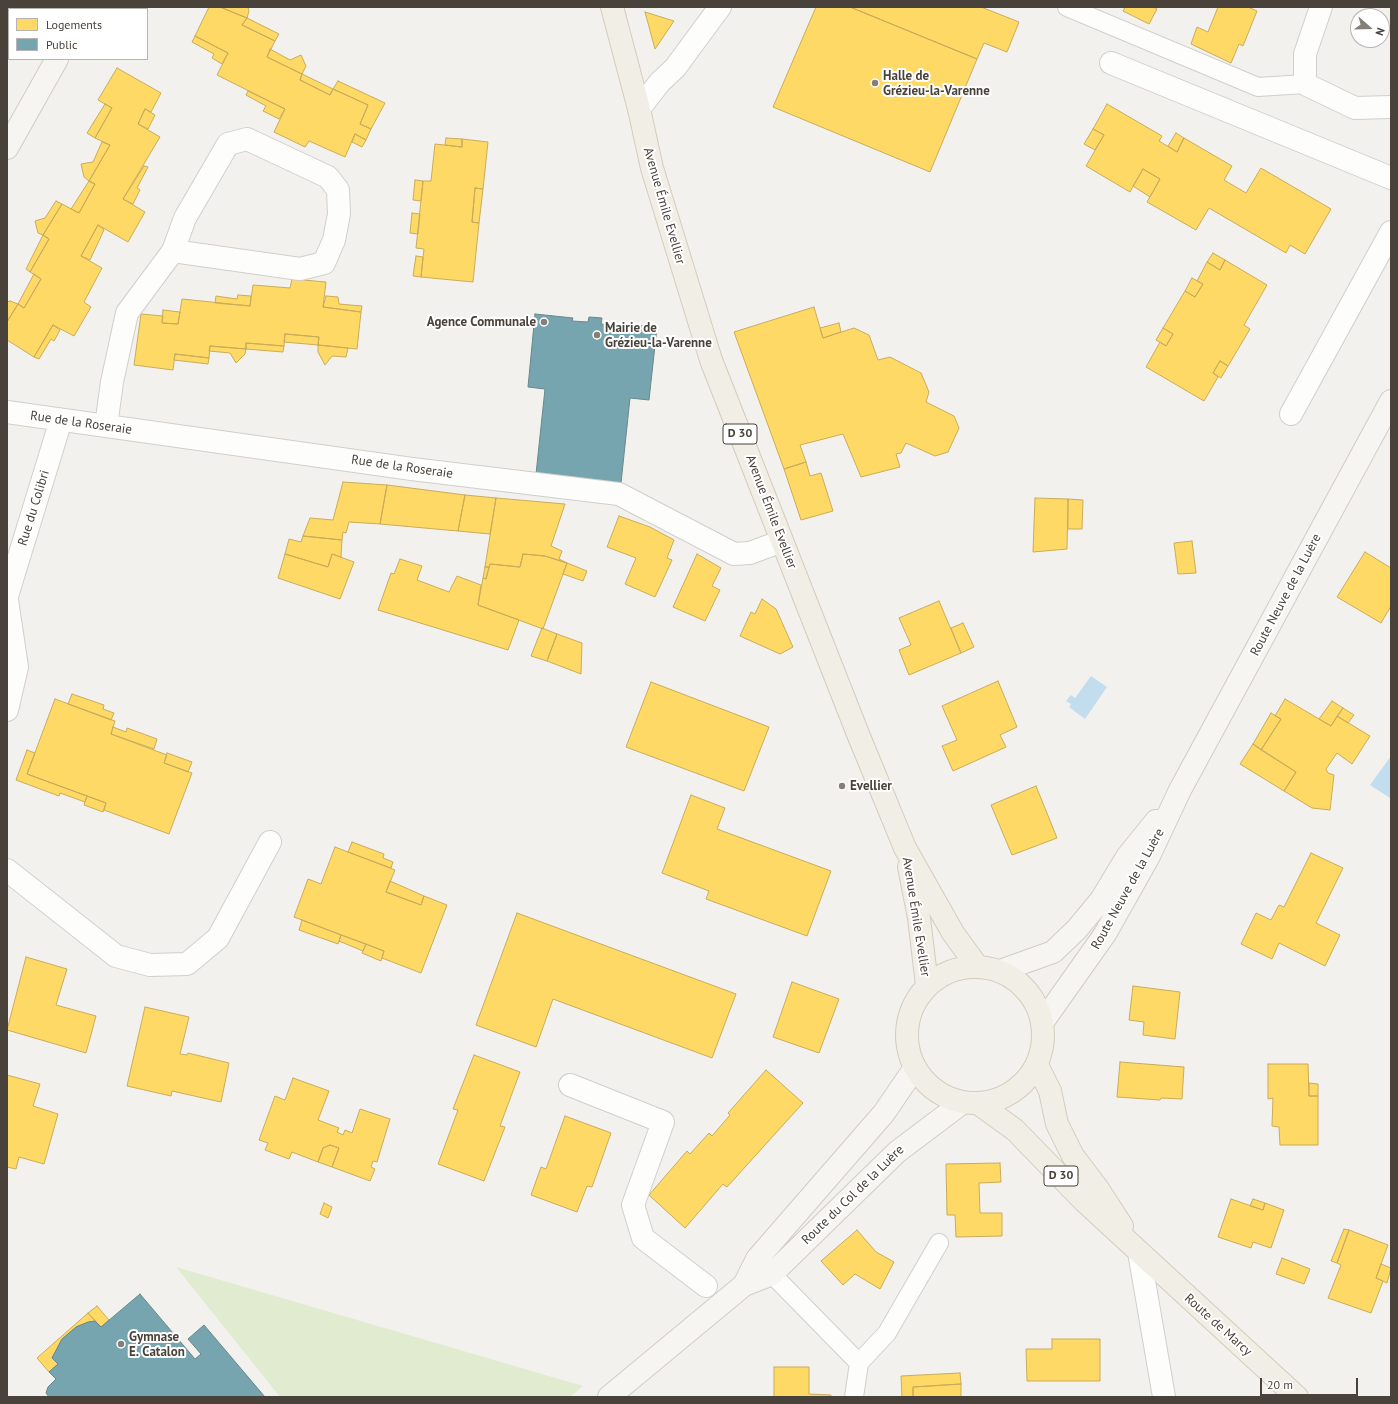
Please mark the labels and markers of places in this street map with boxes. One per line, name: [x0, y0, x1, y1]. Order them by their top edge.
place label: Halle de Grézieu-la-Varenne: [883, 68, 990, 99]
marker: Halle de Grézieu-la-Varenne: [870, 78, 880, 88]
place label: Agence Communale: [427, 314, 536, 330]
marker: Agence Communale: [539, 317, 549, 327]
place label: Mairie de Grézieu-la-Varenne: [605, 320, 712, 351]
marker: Mairie de Grézieu-la-Varenne: [592, 330, 602, 340]
place label: Evellier: [850, 778, 892, 794]
marker: Evellier: [837, 781, 847, 791]
place label: Gymnase E. Catalon: [129, 1329, 185, 1360]
marker: Gymnase E. Catalon: [116, 1339, 126, 1349]

